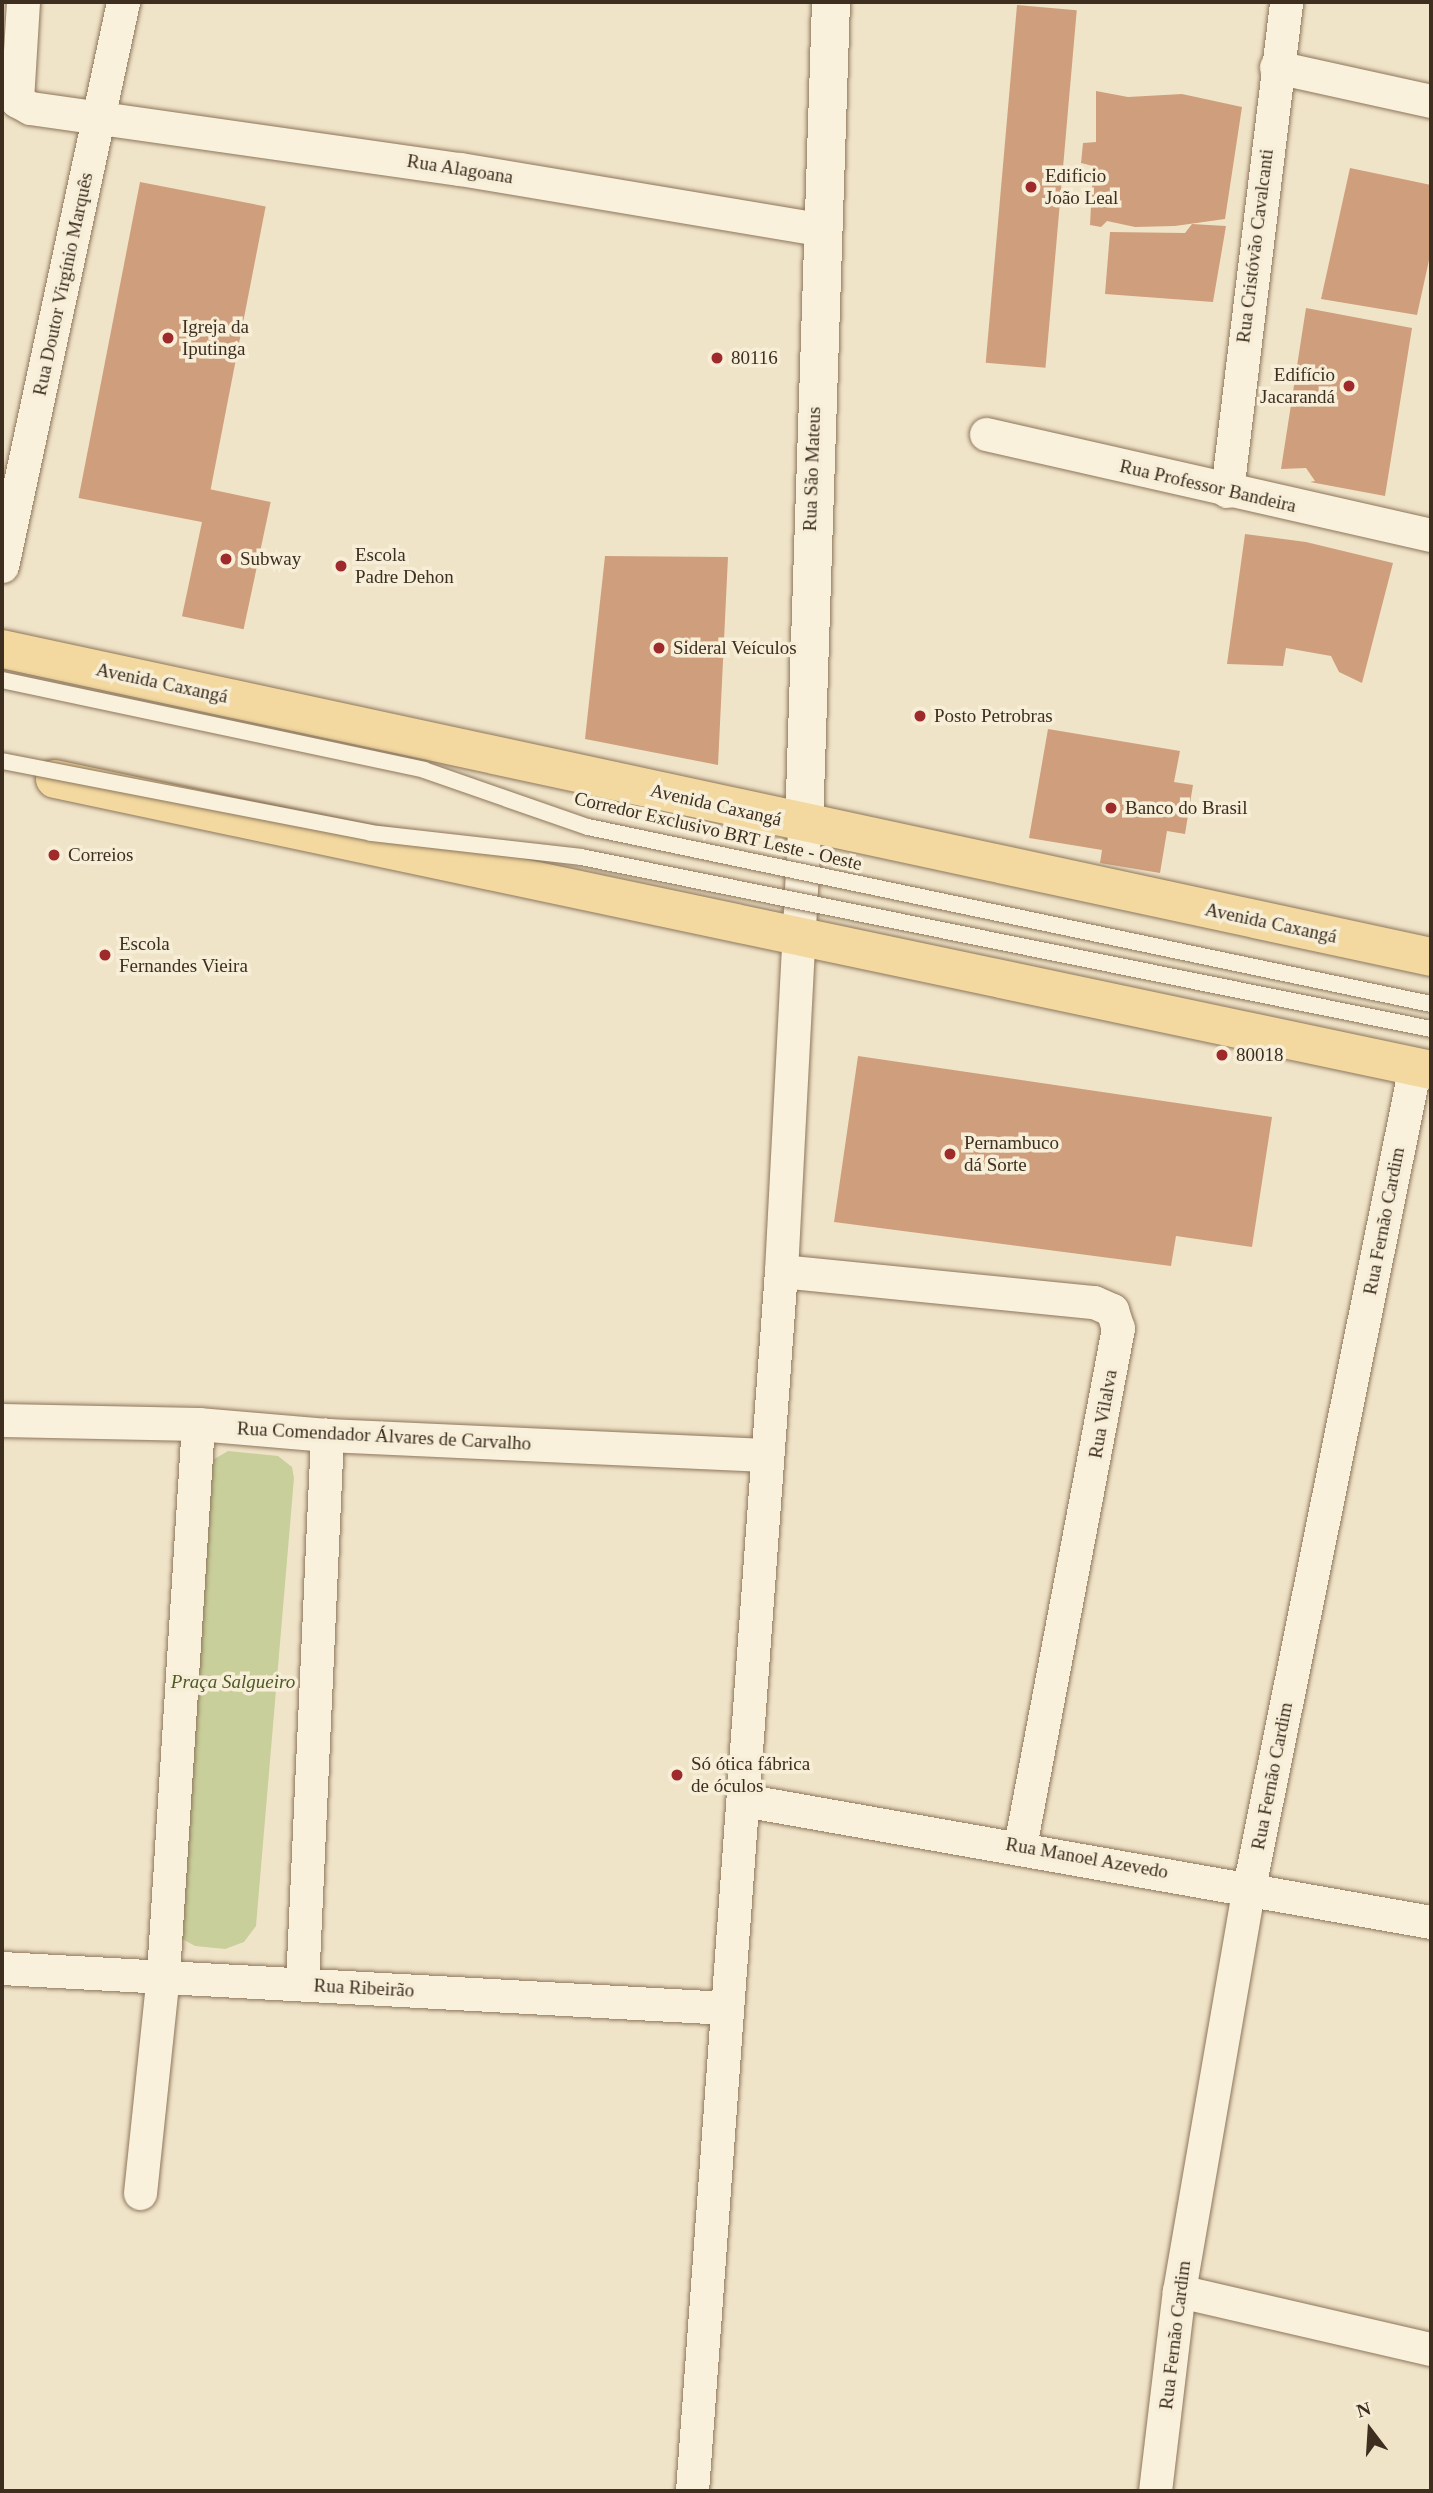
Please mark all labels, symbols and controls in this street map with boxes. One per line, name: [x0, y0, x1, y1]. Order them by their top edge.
street label: Rua Cristóvão Cavalcanti: [1232, 148, 1278, 344]
street label: Rua Alagoana: [405, 149, 515, 189]
place label: Edificio João Leal: [1045, 165, 1118, 209]
street label: Rua Doutor Virgínio Marquês: [28, 170, 98, 398]
marker: Edificio João Leal: [1023, 179, 1039, 195]
place label: Igreja da Iputinga: [182, 316, 249, 360]
marker: Igreja da Iputinga: [160, 330, 176, 346]
place label: 80116: [731, 347, 778, 369]
marker: 80116: [709, 350, 725, 366]
place label: Edifício Jacarandá: [1260, 364, 1335, 408]
marker: Edifício Jacarandá: [1341, 378, 1357, 394]
street label: Rua São Mateus: [798, 406, 826, 532]
street label: Rua Professor Bandeira: [1118, 455, 1298, 517]
place label: Escola Padre Dehon: [355, 544, 454, 588]
place label: Subway: [240, 548, 301, 570]
marker: Subway: [218, 551, 234, 567]
marker: Escola Padre Dehon: [333, 558, 349, 574]
place label: Sideral Veículos: [673, 637, 797, 659]
marker: Sideral Veículos: [651, 640, 667, 656]
street label: Avenida Caxangá: [94, 658, 230, 708]
place label: Posto Petrobras: [934, 705, 1053, 727]
marker: Posto Petrobras: [912, 708, 928, 724]
street label: Avenida Caxangá: [648, 779, 784, 831]
street label: Corredor Exclusivo BRT Leste - Oeste: [572, 787, 864, 875]
place label: Banco do Brasil: [1125, 797, 1247, 819]
marker: Banco do Brasil: [1103, 800, 1119, 816]
place label: Correios: [68, 844, 133, 866]
marker: Correios: [46, 847, 62, 863]
street label: Avenida Caxangá: [1203, 898, 1339, 948]
place label: Escola Fernandes Vieira: [119, 933, 248, 977]
marker: Escola Fernandes Vieira: [97, 947, 113, 963]
place label: 80018: [1236, 1044, 1284, 1066]
marker: 80018: [1214, 1047, 1230, 1063]
place label: Pernambuco dá Sorte: [964, 1132, 1059, 1176]
street label: Rua Fernão Cardim: [1359, 1145, 1409, 1297]
marker: Pernambuco dá Sorte: [942, 1146, 958, 1162]
street label: Rua Vilalva: [1084, 1368, 1122, 1460]
street label: Rua Comendador Álvares de Carvalho: [236, 1417, 532, 1455]
park label: Praça Salgueiro: [171, 1671, 295, 1693]
street label: Rua Fernão Cardim: [1247, 1700, 1297, 1852]
place label: Só ótica fábrica de óculos: [691, 1753, 810, 1797]
marker: Só ótica fábrica de óculos: [669, 1767, 685, 1783]
street label: Rua Manoel Azevedo: [1003, 1832, 1171, 1884]
street label: Rua Ribeirão: [313, 1974, 415, 2002]
street label: Rua Fernão Cardim: [1155, 2259, 1195, 2411]
north arrow: [1335, 2395, 1405, 2465]
text: N: [1354, 2397, 1373, 2421]

